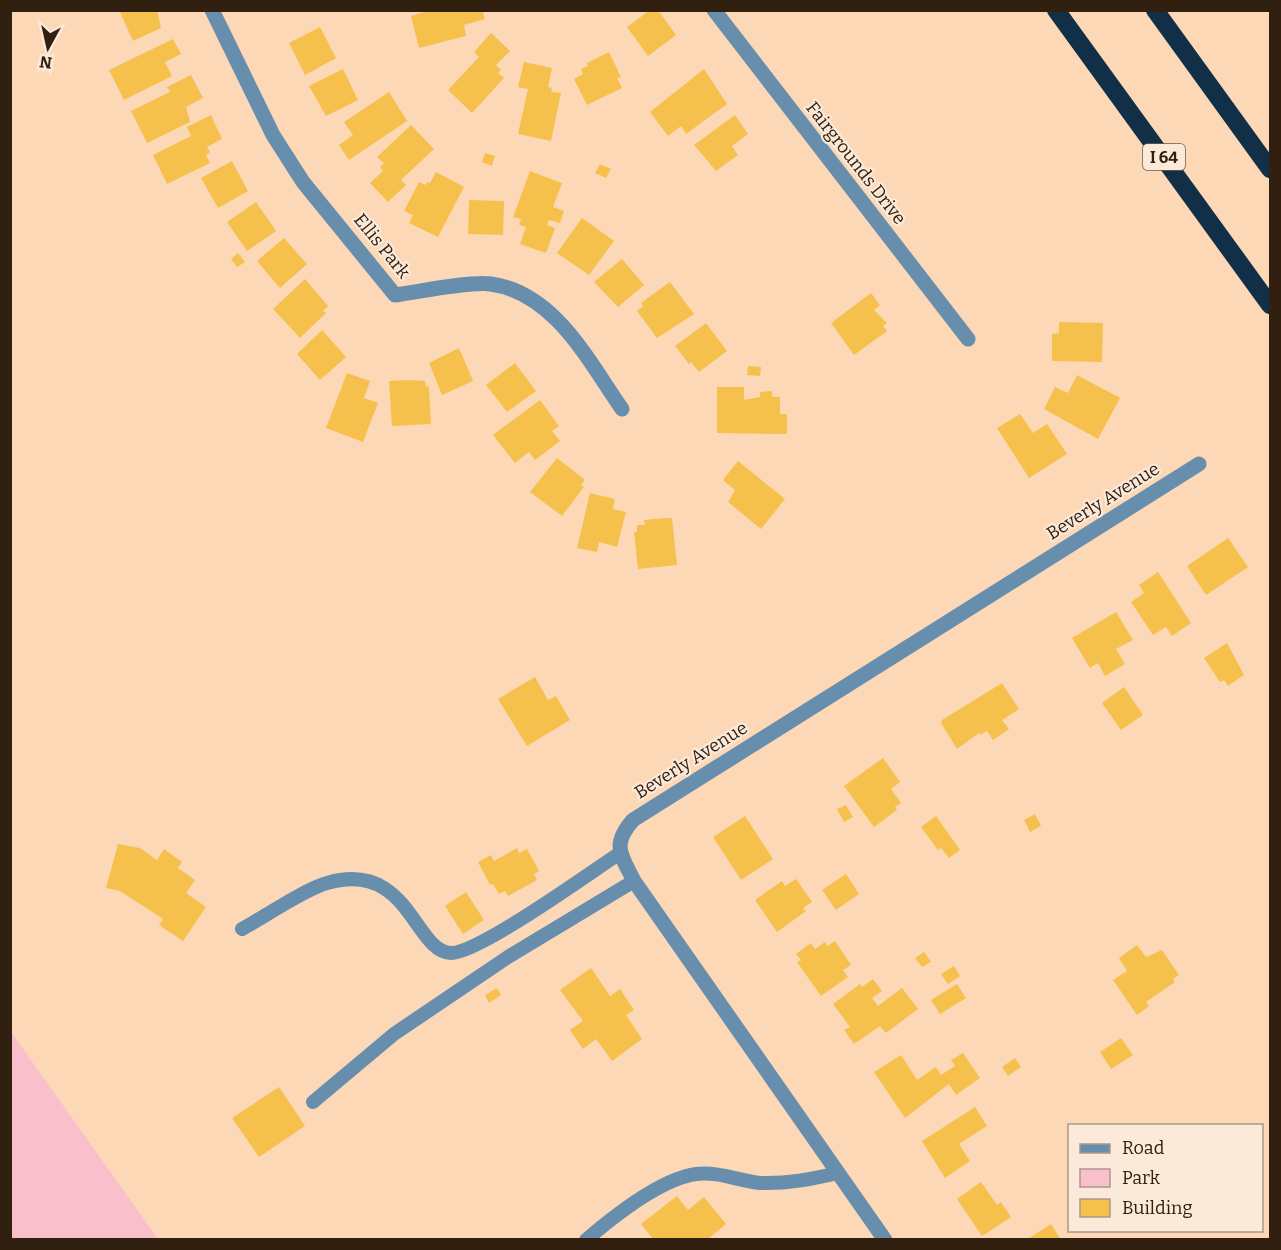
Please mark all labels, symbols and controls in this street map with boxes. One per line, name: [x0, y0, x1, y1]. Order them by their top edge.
north arrow: [18, 18, 78, 78]
text: N: [39, 52, 53, 73]
street label: Fairgrounds Drive: [801, 97, 911, 229]
road number: I 64: [1143, 144, 1185, 170]
street label: Ellis Park: [349, 209, 415, 283]
street label: Beverly Avenue: [1043, 458, 1163, 544]
street label: Beverly Avenue: [631, 717, 751, 803]
legend: [1068, 1124, 1263, 1232]
text: Road: [1122, 1137, 1165, 1159]
text: Park: [1122, 1167, 1161, 1189]
text: Building: [1122, 1197, 1193, 1219]

